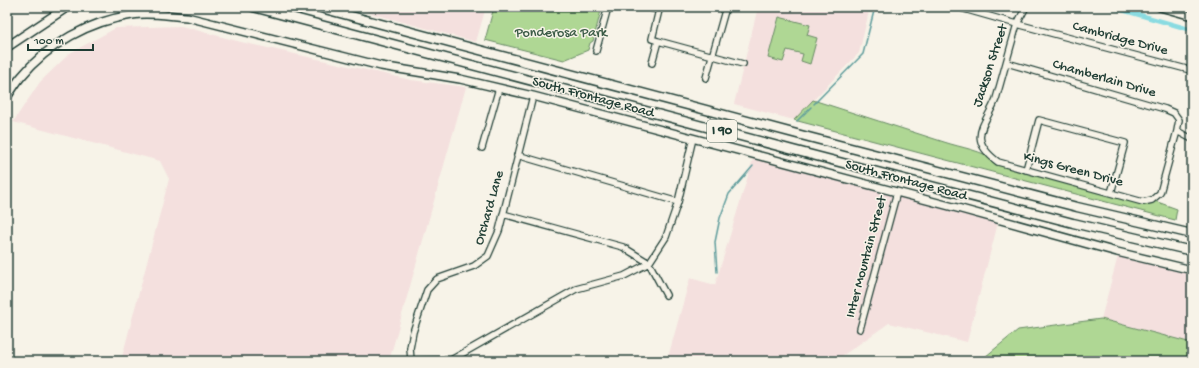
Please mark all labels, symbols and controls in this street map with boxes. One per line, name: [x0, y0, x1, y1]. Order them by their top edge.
street label: Cambridge Drive: [1071, 18, 1170, 60]
street label: Jackson Street: [970, 21, 1013, 109]
park label: Ponderosa Park: [514, 25, 609, 42]
scale bar: [28, 26, 93, 52]
text: 100 m: [33, 35, 64, 49]
street label: Chamberlain Drive: [1050, 56, 1158, 102]
street label: South Frontage Road: [530, 74, 658, 123]
road number: I 90: [707, 120, 737, 142]
street label: Kings Green Drive: [1021, 149, 1125, 192]
street label: South Frontage Road: [843, 157, 971, 206]
street label: Orchard Lane: [471, 168, 509, 247]
street label: Inter Mountain Street: [843, 193, 892, 320]

